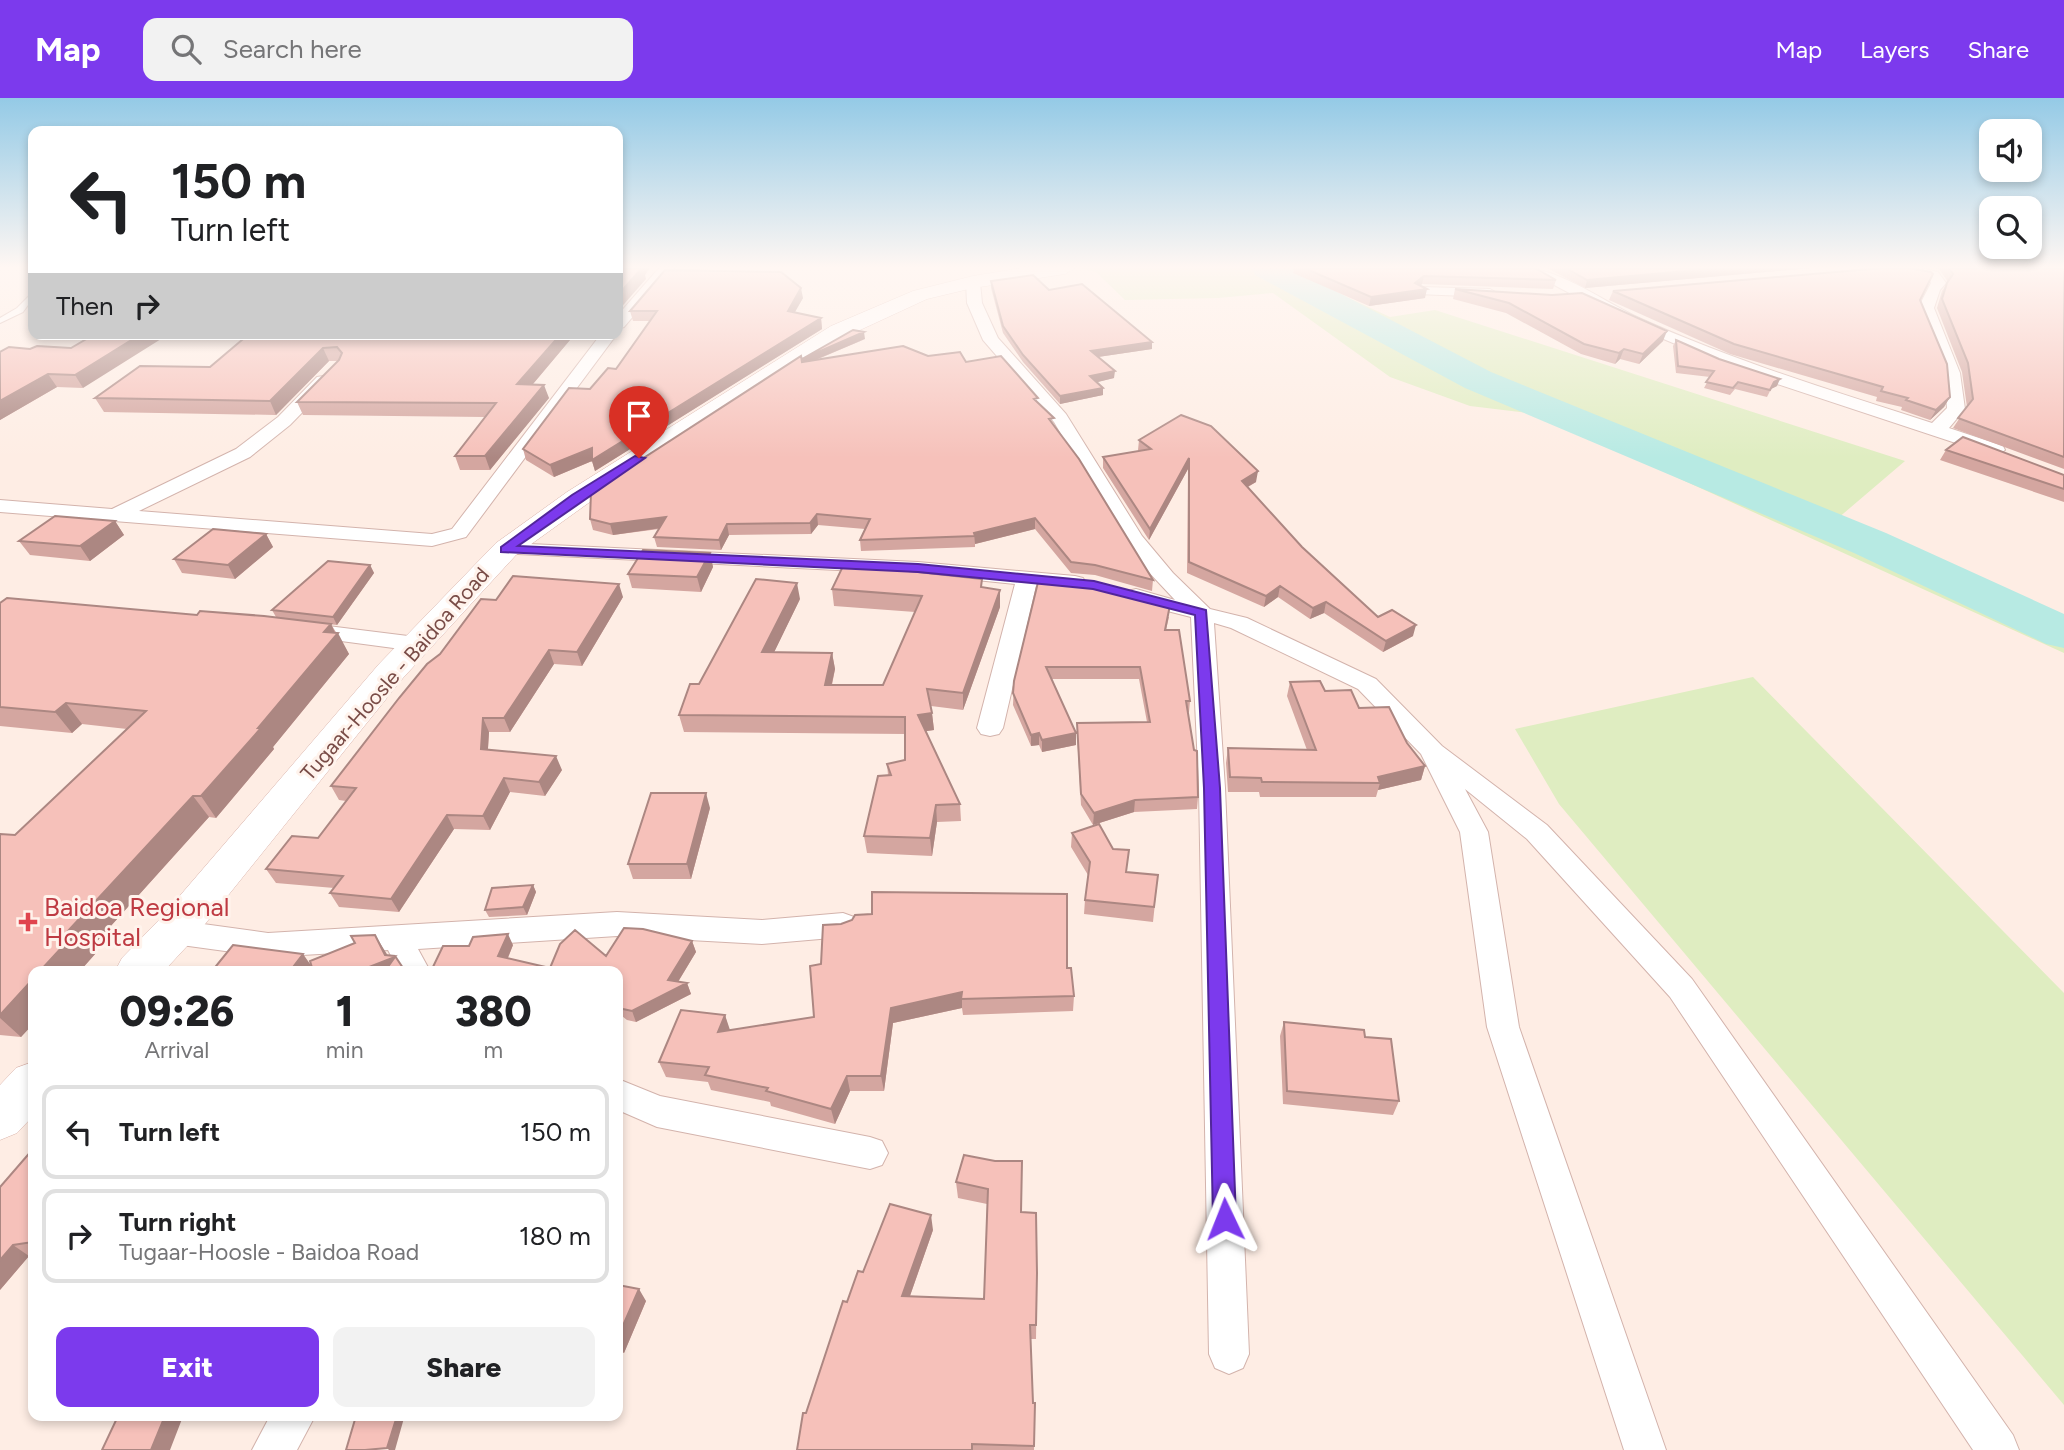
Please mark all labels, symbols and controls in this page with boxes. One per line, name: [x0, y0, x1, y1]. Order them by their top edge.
search box: [143, 18, 633, 81]
text: Map: [35, 30, 101, 69]
icon: search: [167, 30, 205, 68]
text: Search here: [223, 33, 362, 65]
text: Map: [1775, 35, 1822, 64]
text: Layers: [1860, 35, 1929, 64]
text: Share: [1967, 35, 2029, 64]
map controls: [1979, 119, 2042, 259]
button: sound: [1979, 119, 2042, 182]
text: 150 m: [171, 151, 306, 210]
icon: left: [56, 154, 147, 245]
button: search: [1979, 196, 2042, 259]
text: Turn left: [171, 211, 290, 249]
icon: right: [128, 287, 166, 325]
text: Then: [56, 290, 114, 322]
pin: [609, 386, 669, 458]
icon: arrive: [620, 397, 658, 435]
street label: Tugaar-Hoosle - Baidoa Road: [295, 562, 494, 785]
place label: Baidoa Regional Hospital: [44, 891, 230, 953]
marker: Baidoa Regional Hospital: [18, 912, 38, 932]
text: 09:26: [119, 986, 234, 1037]
text: 1: [336, 986, 354, 1037]
text: 380: [455, 986, 532, 1037]
text: Arrival: [144, 1036, 209, 1064]
text: min: [326, 1036, 364, 1064]
text: m: [483, 1036, 503, 1064]
icon: left: [60, 1113, 98, 1151]
text: Turn left: [119, 1116, 220, 1148]
text: 150 m: [520, 1116, 591, 1148]
position arrow: [1188, 1182, 1262, 1256]
text: Turn right: [119, 1206, 236, 1238]
icon: right: [60, 1217, 98, 1255]
text: 180 m: [519, 1220, 591, 1252]
text: Tugaar-Hoosle - Baidoa Road: [119, 1238, 419, 1266]
button: Exit: [56, 1327, 319, 1407]
button: Share: [333, 1327, 595, 1407]

